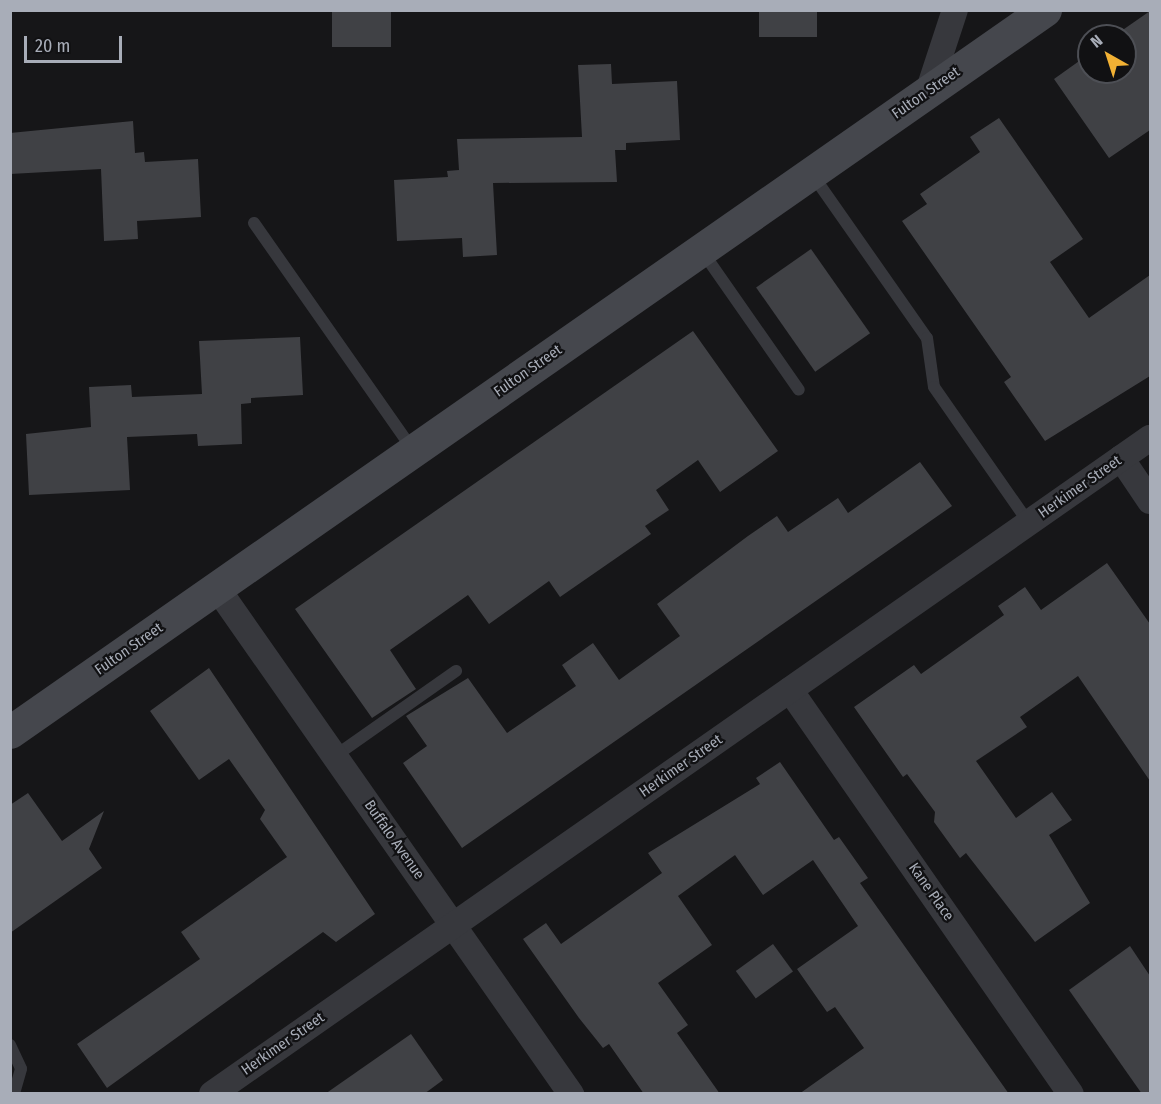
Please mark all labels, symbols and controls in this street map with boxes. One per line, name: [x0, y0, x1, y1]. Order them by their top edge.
scale bar: [27, 24, 124, 62]
north arrow: [1077, 24, 1137, 84]
text: N: [1087, 31, 1106, 52]
text: 20 m: [35, 35, 70, 57]
street label: Fulton Street: [889, 63, 963, 123]
street label: Fulton Street: [491, 341, 565, 401]
street label: Herkimer Street: [1035, 452, 1125, 522]
street label: Fulton Street: [92, 619, 166, 679]
street label: Herkimer Street: [636, 731, 726, 801]
street label: Buffalo Avenue: [360, 797, 428, 883]
street label: Kane Place: [905, 860, 957, 924]
street label: Herkimer Street: [238, 1009, 328, 1079]

